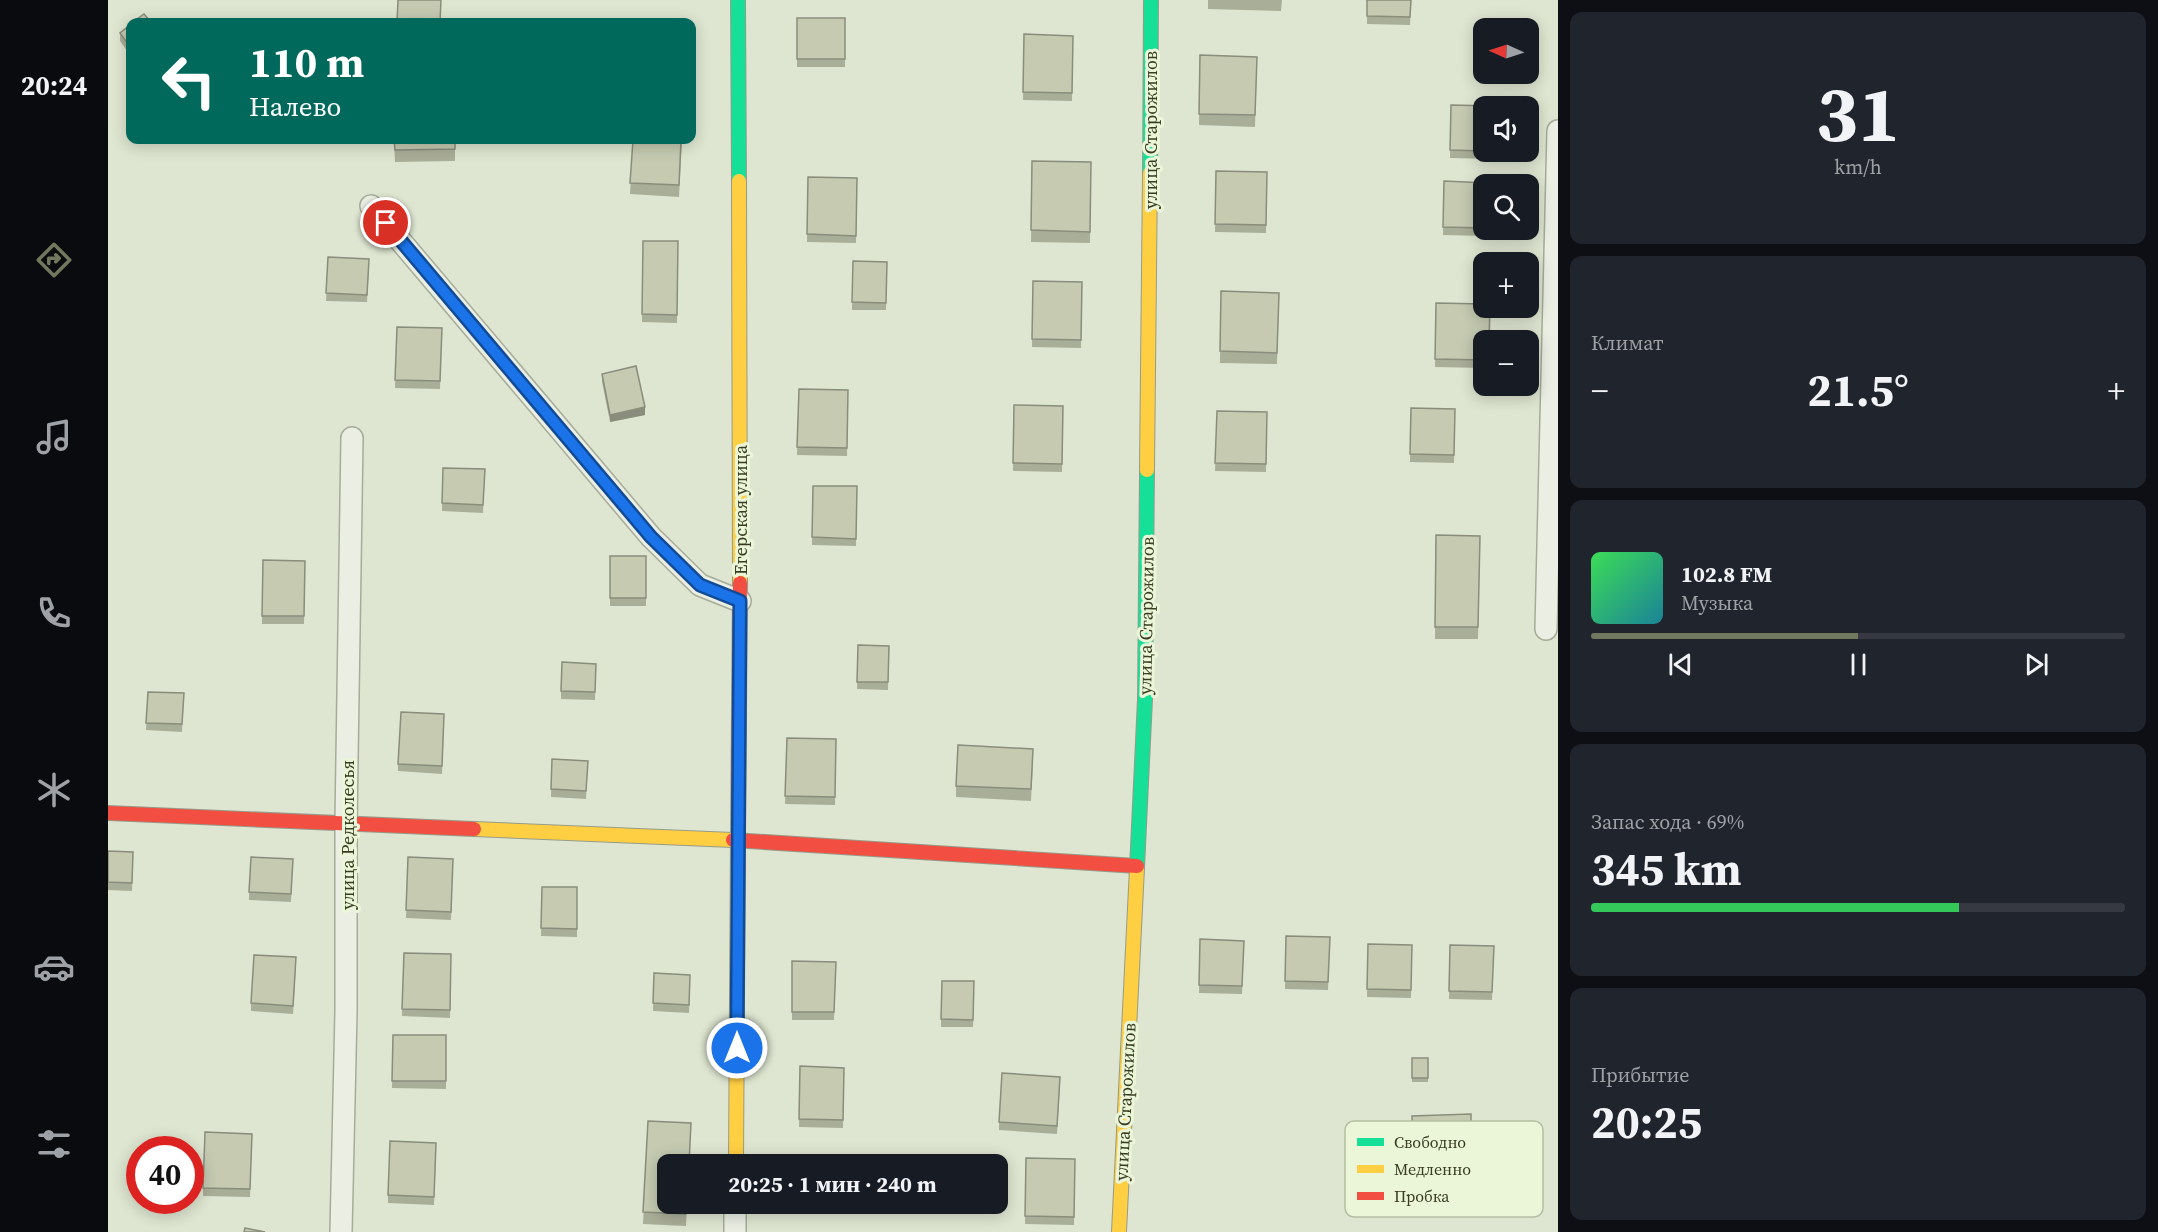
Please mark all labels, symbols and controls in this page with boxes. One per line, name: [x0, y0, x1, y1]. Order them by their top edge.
north arrow: [1473, 18, 1539, 84]
map controls: [1473, 18, 1539, 396]
text: 110 m: [249, 33, 364, 91]
icon: left: [150, 42, 228, 120]
street label: улица Старожилов: [1138, 51, 1163, 209]
text: 31: [1816, 60, 1900, 167]
text: 20:24: [21, 67, 87, 104]
text: Налево: [249, 88, 341, 125]
button: sound: [1473, 96, 1539, 162]
text: km/h: [1834, 153, 1882, 181]
button: search: [1473, 174, 1539, 240]
pin: [360, 197, 411, 248]
icon: arrive: [369, 206, 402, 239]
icon: directions: [33, 239, 75, 281]
button: +: [1473, 252, 1539, 318]
text: Климат: [1591, 329, 1664, 357]
button: −: [1473, 330, 1539, 396]
text: 21.5°: [1807, 359, 1909, 421]
text: −: [1591, 368, 1609, 413]
text: +: [2108, 368, 2125, 413]
icon: music: [33, 416, 75, 458]
street label: Егерская улица: [728, 444, 753, 575]
street label: улица Старожилов: [1132, 537, 1160, 695]
text: 102.8 FM: [1681, 559, 1772, 589]
text: Музыка: [1681, 589, 1753, 617]
icon: phone: [33, 592, 75, 634]
icon: previous: [1664, 648, 1697, 681]
icon: pause: [1842, 648, 1875, 681]
icon: next: [2020, 648, 2053, 681]
street label: улица Редколесья: [335, 760, 360, 910]
icon: climate: [33, 769, 75, 811]
text: Запас хода · 69%: [1591, 808, 1744, 836]
text: 345 km: [1591, 838, 1742, 900]
icon: car: [33, 946, 75, 988]
position arrow: [705, 1016, 769, 1080]
street label: улица Старожилов: [1108, 1022, 1142, 1182]
text: Прибытие: [1591, 1061, 1689, 1089]
text: 20:25: [1591, 1091, 1702, 1153]
legend: [1345, 1121, 1543, 1217]
icon: filters: [33, 1123, 75, 1165]
text: Свободно: [1394, 1131, 1466, 1153]
speed limit sign: 40: [126, 1136, 204, 1214]
text: Медленно: [1394, 1158, 1471, 1180]
text: 20:25 · 1 мин · 240 m: [728, 1169, 937, 1199]
text: Пробка: [1394, 1185, 1450, 1207]

